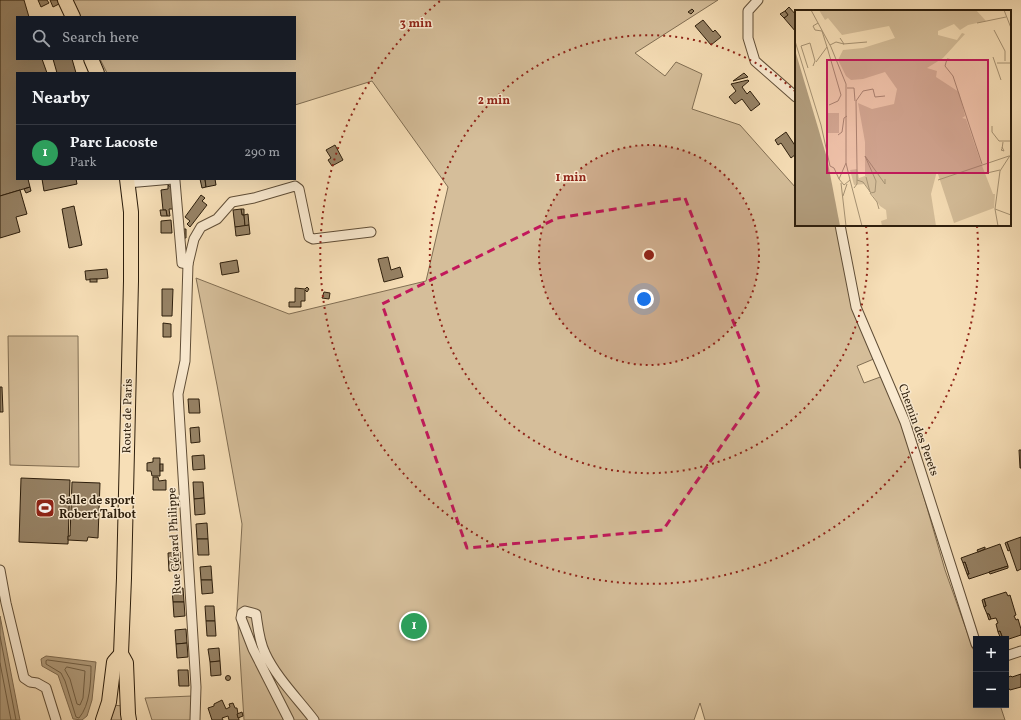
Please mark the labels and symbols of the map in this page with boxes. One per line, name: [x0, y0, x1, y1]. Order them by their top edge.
inset map: [795, 10, 1011, 226]
text: 3 min: [400, 16, 432, 32]
text: 2 min: [478, 93, 510, 109]
text: 1 min: [556, 170, 587, 186]
centre of rings: [642, 248, 656, 262]
your location: [634, 289, 654, 309]
street label: Route de Paris: [119, 378, 137, 454]
street label: Chemin des Perets: [894, 382, 942, 478]
street label: Rue Gérard Philippe: [164, 487, 186, 595]
place label: Salle de sport Robert Talbot: [59, 493, 136, 523]
sports icon: Salle de sport Robert Talbot: [34, 497, 56, 519]
pin: 1: [401, 611, 427, 641]

